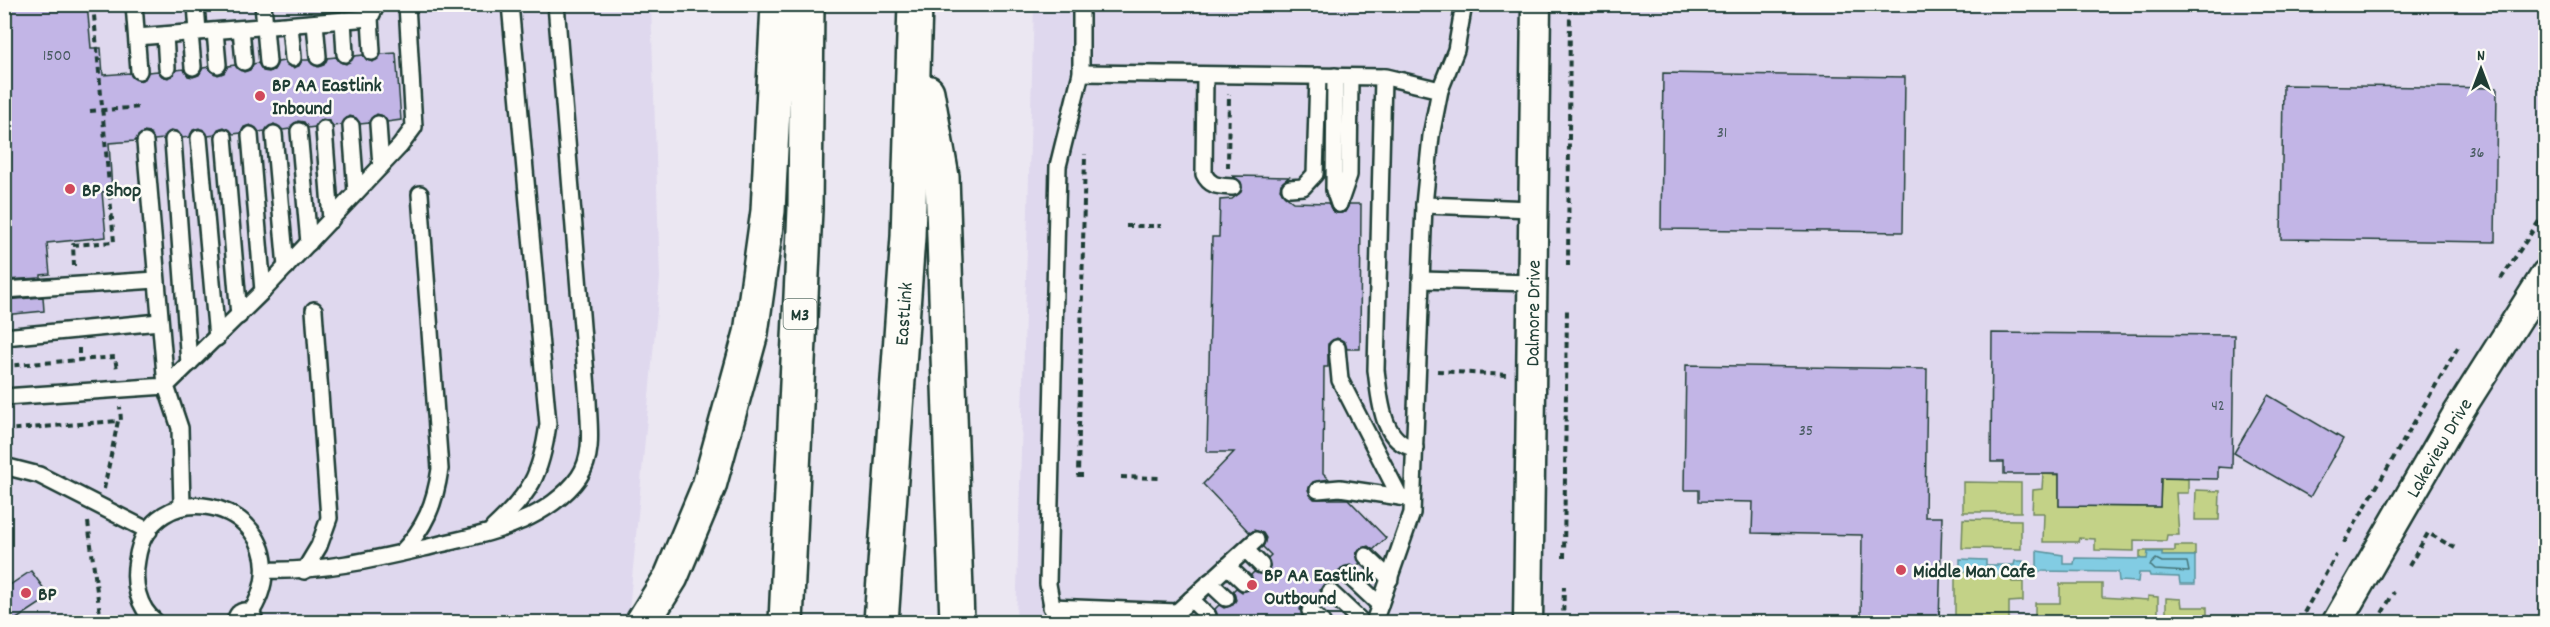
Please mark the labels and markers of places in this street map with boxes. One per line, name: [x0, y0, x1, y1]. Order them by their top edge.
place label: BP AA Eastlink Inbound: [272, 73, 382, 124]
marker: BP AA Eastlink Inbound: [253, 89, 267, 103]
place label: BP Shop: [82, 178, 141, 206]
marker: BP Shop: [63, 182, 77, 196]
place label: Middle Man Cafe: [1913, 559, 2035, 587]
place label: BP AA Eastlink Outbound: [1264, 563, 1374, 614]
marker: Middle Man Cafe: [1894, 563, 1908, 577]
marker: BP AA Eastlink Outbound: [1245, 578, 1259, 592]
place label: BP: [38, 582, 57, 610]
marker: BP: [19, 586, 33, 600]

